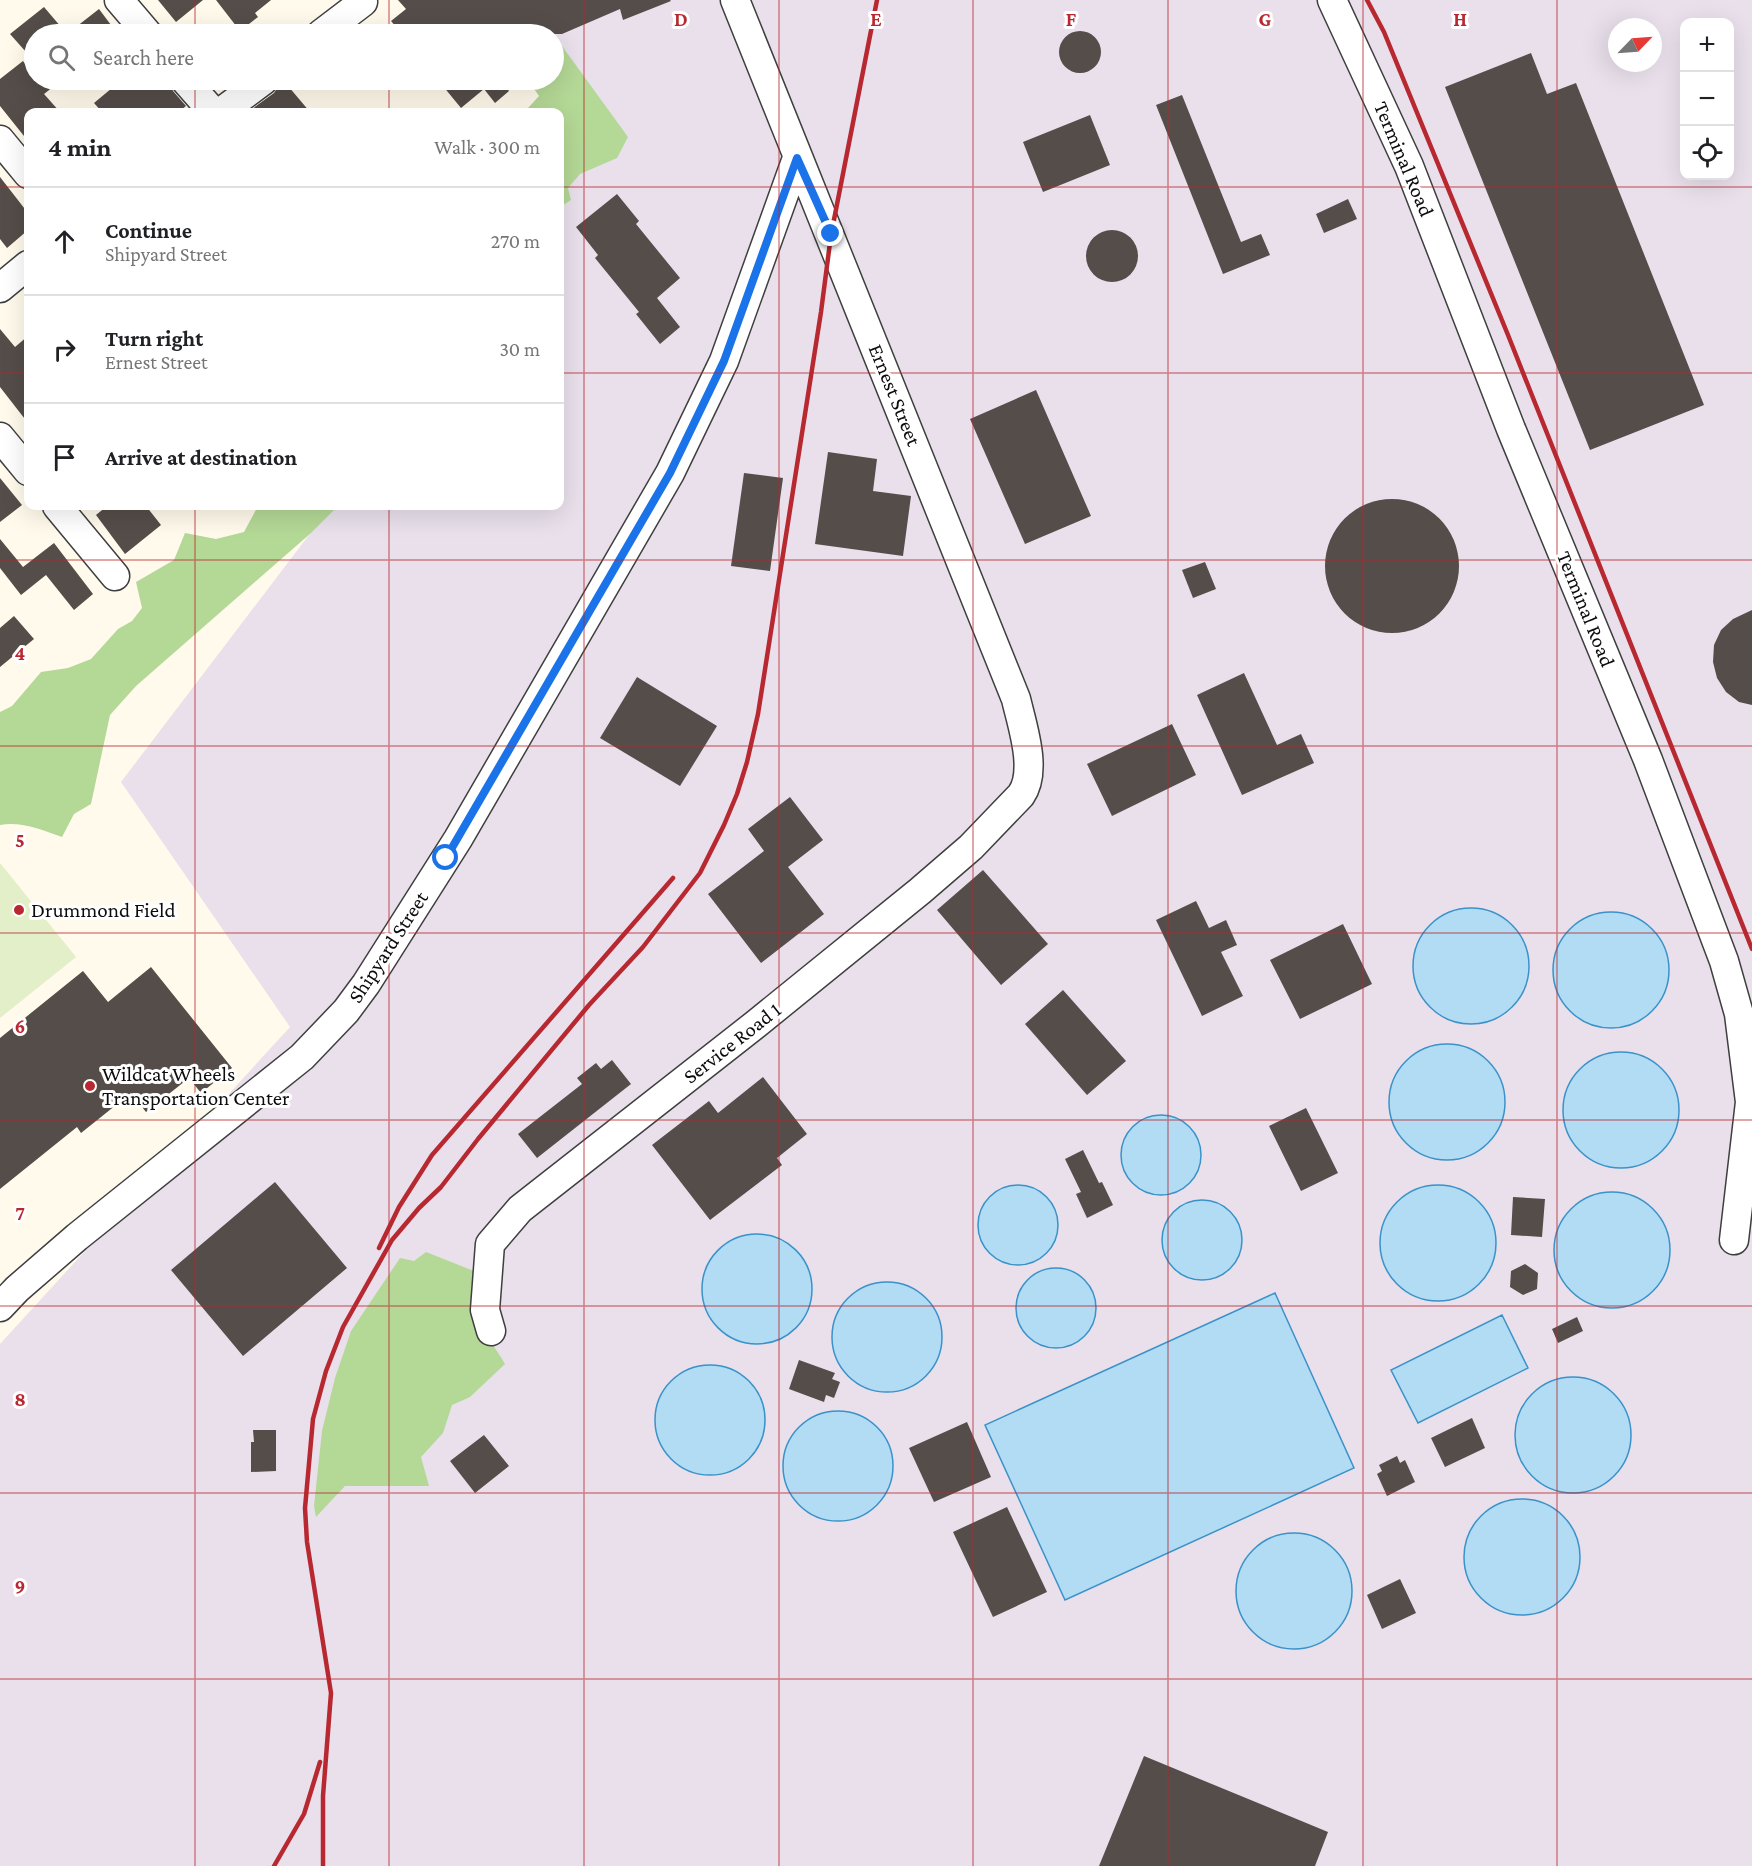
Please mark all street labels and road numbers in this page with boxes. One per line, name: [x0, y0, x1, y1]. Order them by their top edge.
street label: Terminal Road: [1369, 98, 1439, 220]
street label: Ernest Street: [864, 341, 927, 450]
street label: Terminal Road: [1552, 548, 1620, 670]
street label: Shipyard Street: [343, 886, 433, 1007]
street label: Service Road 1: [678, 998, 786, 1088]

